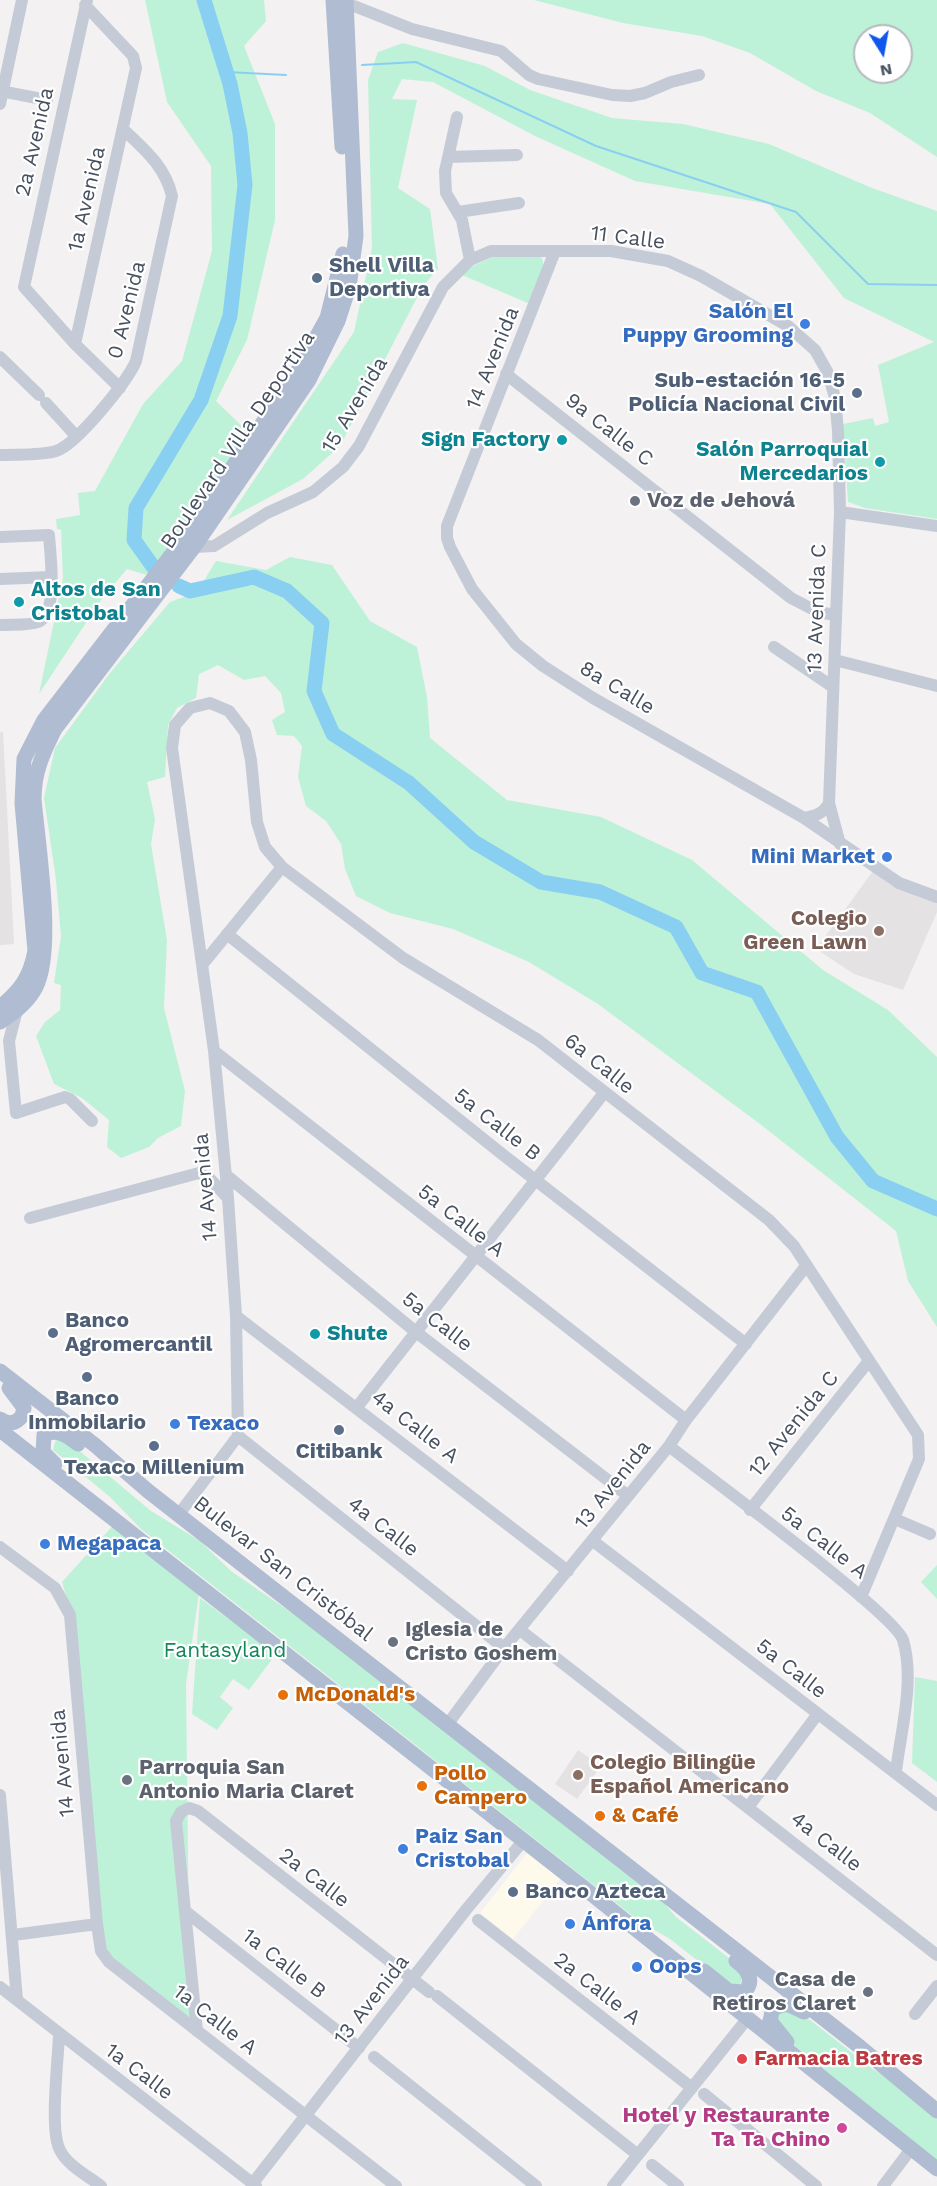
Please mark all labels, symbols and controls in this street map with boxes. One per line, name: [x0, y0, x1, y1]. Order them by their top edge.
north arrow: [853, 24, 913, 84]
text: N: [879, 60, 894, 81]
street label: 2a Avenida: [10, 85, 60, 199]
street label: 1a Avenida: [63, 144, 111, 254]
street label: 11 Calle: [589, 221, 667, 255]
place label: Shell Villa Deportiva: [329, 253, 434, 303]
street label: 0 Avenida: [103, 258, 151, 362]
marker: Shell Villa Deportiva: [310, 271, 324, 285]
place label: Salón El Puppy Grooming: [623, 299, 793, 349]
street label: 14 Avenida: [461, 303, 525, 413]
marker: Salón El Puppy Grooming: [798, 317, 812, 331]
street label: Boulevard Villa Deportiva: [156, 326, 320, 554]
street label: 15 Avenida: [317, 352, 393, 458]
place label: Sub-estación 16-5 Policía Nacional Civil: [628, 368, 845, 418]
marker: Sub-estación 16-5 Policía Nacional Civil: [850, 386, 864, 400]
street label: 9a Calle C: [560, 388, 658, 472]
place label: Sign Factory: [421, 427, 550, 453]
marker: Sign Factory: [555, 433, 569, 447]
place label: Salón Parroquial Mercedarios: [696, 437, 868, 487]
marker: Salón Parroquial Mercedarios: [873, 455, 887, 469]
place label: Voz de Jehová: [647, 488, 795, 514]
marker: Voz de Jehová: [628, 494, 642, 508]
street label: 13 Avenida C: [802, 543, 832, 673]
place label: Altos de San Cristobal: [31, 577, 161, 627]
marker: Altos de San Cristobal: [12, 595, 26, 609]
street label: 8a Calle: [575, 656, 659, 720]
place label: Mini Market: [751, 844, 875, 870]
marker: Mini Market: [880, 850, 894, 864]
place label: Colegio Green Lawn: [743, 906, 867, 956]
marker: Colegio Green Lawn: [872, 924, 886, 938]
street label: 6a Calle: [559, 1028, 639, 1100]
street label: 5a Calle B: [449, 1083, 545, 1167]
street label: 14 Avenida: [189, 1132, 223, 1242]
street label: 5a Calle A: [412, 1179, 510, 1263]
street label: 5a Calle: [397, 1287, 477, 1357]
place label: Banco Agromercantil: [65, 1308, 212, 1358]
place label: Shute: [327, 1321, 388, 1347]
marker: Banco Agromercantil: [46, 1326, 60, 1340]
marker: Shute: [308, 1327, 322, 1341]
street label: 12 Avenida C: [744, 1366, 844, 1482]
marker: Banco Inmobilario: [80, 1370, 94, 1384]
street label: 4a Calle A: [366, 1385, 464, 1469]
place label: Banco Inmobilario: [28, 1386, 146, 1436]
place label: Texaco: [187, 1411, 259, 1437]
marker: Texaco: [168, 1417, 182, 1431]
marker: Citibank: [332, 1423, 346, 1437]
street label: 13 Avenida: [569, 1435, 657, 1535]
marker: Texaco Millenium: [147, 1439, 161, 1453]
place label: Citibank: [295, 1439, 383, 1465]
place label: Texaco Millenium: [63, 1455, 245, 1481]
street label: Bulevar San Cristóbal: [188, 1491, 378, 1647]
street label: 4a Calle: [342, 1491, 424, 1563]
street label: 5a Calle A: [775, 1501, 873, 1585]
place label: Megapaca: [57, 1531, 161, 1557]
marker: Megapaca: [38, 1537, 52, 1551]
place label: Iglesia de Cristo Goshem: [405, 1617, 557, 1667]
street label: 5a Calle: [751, 1634, 831, 1704]
marker: Iglesia de Cristo Goshem: [386, 1635, 400, 1649]
park label: Fantasyland: [164, 1638, 286, 1664]
place label: McDonald's: [295, 1682, 415, 1708]
marker: McDonald's: [276, 1688, 290, 1702]
street label: 14 Avenida: [46, 1708, 80, 1818]
place label: Colegio Bilingüe Español Americano: [590, 1750, 789, 1800]
place label: Parroquia San Antonio Maria Claret: [139, 1755, 354, 1805]
place label: Pollo Campero: [434, 1761, 527, 1811]
marker: Colegio Bilingüe Español Americano: [571, 1768, 585, 1782]
marker: Parroquia San Antonio Maria Claret: [120, 1773, 134, 1787]
marker: Pollo Campero: [415, 1779, 429, 1793]
place label: & Café: [612, 1803, 679, 1829]
street label: 4a Calle: [785, 1806, 867, 1878]
marker: & Café: [593, 1809, 607, 1823]
place label: Paiz San Cristobal: [415, 1824, 509, 1874]
marker: Paiz San Cristobal: [396, 1842, 410, 1856]
street label: 2a Calle: [274, 1843, 354, 1913]
place label: Banco Azteca: [525, 1879, 665, 1905]
marker: Banco Azteca: [506, 1885, 520, 1899]
place label: Ánfora: [582, 1911, 651, 1937]
marker: Ánfora: [563, 1917, 577, 1931]
street label: 1a Calle B: [237, 1923, 331, 2005]
street label: 2a Calle A: [548, 1947, 646, 2031]
street label: 13 Avenida: [329, 1950, 415, 2050]
place label: Oops: [649, 1954, 701, 1980]
marker: Oops: [630, 1960, 644, 1974]
place label: Casa de Retiros Claret: [712, 1967, 856, 2017]
street label: 1a Calle A: [168, 1979, 262, 2061]
marker: Casa de Retiros Claret: [861, 1985, 875, 1999]
street label: 1a Calle: [100, 2038, 178, 2106]
place label: Farmacia Batres: [754, 2046, 923, 2072]
marker: Farmacia Batres: [735, 2052, 749, 2066]
place label: Hotel y Restaurante Ta Ta Chino: [622, 2103, 830, 2153]
marker: Hotel y Restaurante Ta Ta Chino: [835, 2121, 849, 2135]

